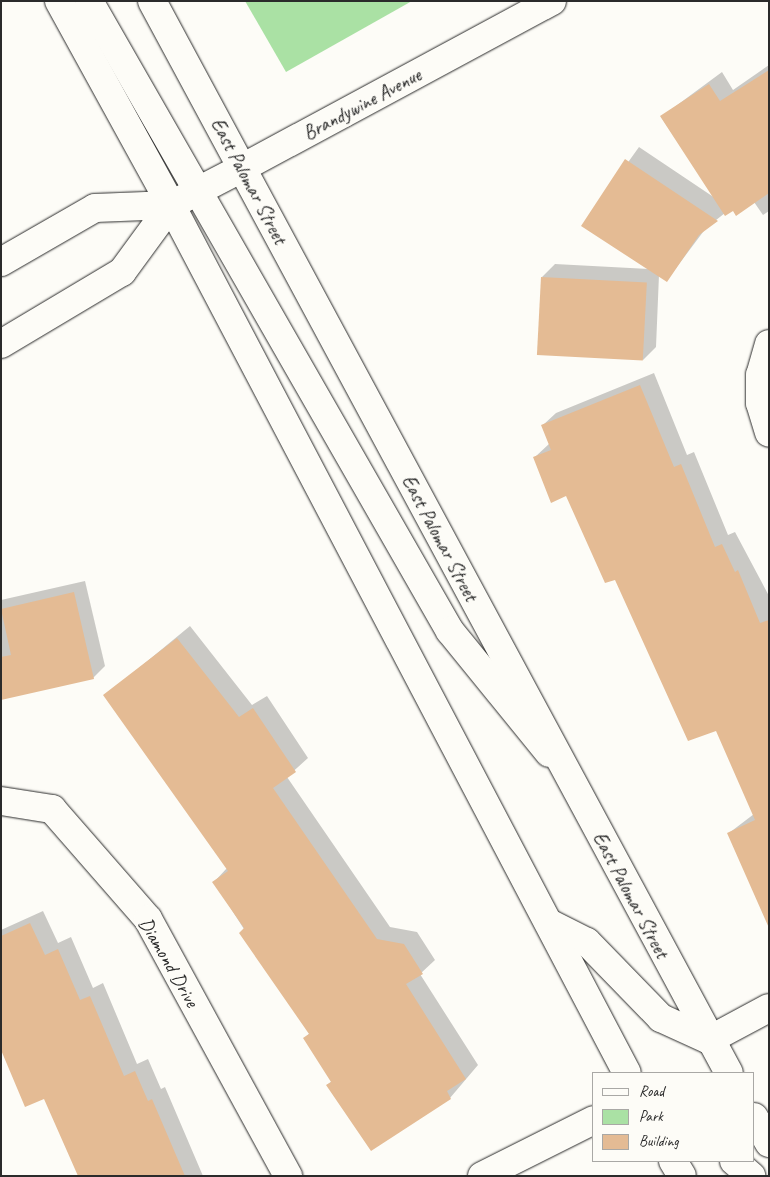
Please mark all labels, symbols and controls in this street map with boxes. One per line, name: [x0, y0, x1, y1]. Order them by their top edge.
street label: Brandywine Avenue: [299, 63, 425, 145]
street label: East Palomar Street: [205, 113, 293, 249]
street label: East Palomar Street: [396, 470, 484, 606]
street label: East Palomar Street: [587, 827, 675, 963]
street label: Diamond Drive: [134, 913, 204, 1011]
legend: [592, 1072, 755, 1162]
text: Road: [639, 1082, 664, 1101]
text: Park: [639, 1107, 663, 1126]
text: Building: [639, 1132, 678, 1151]

